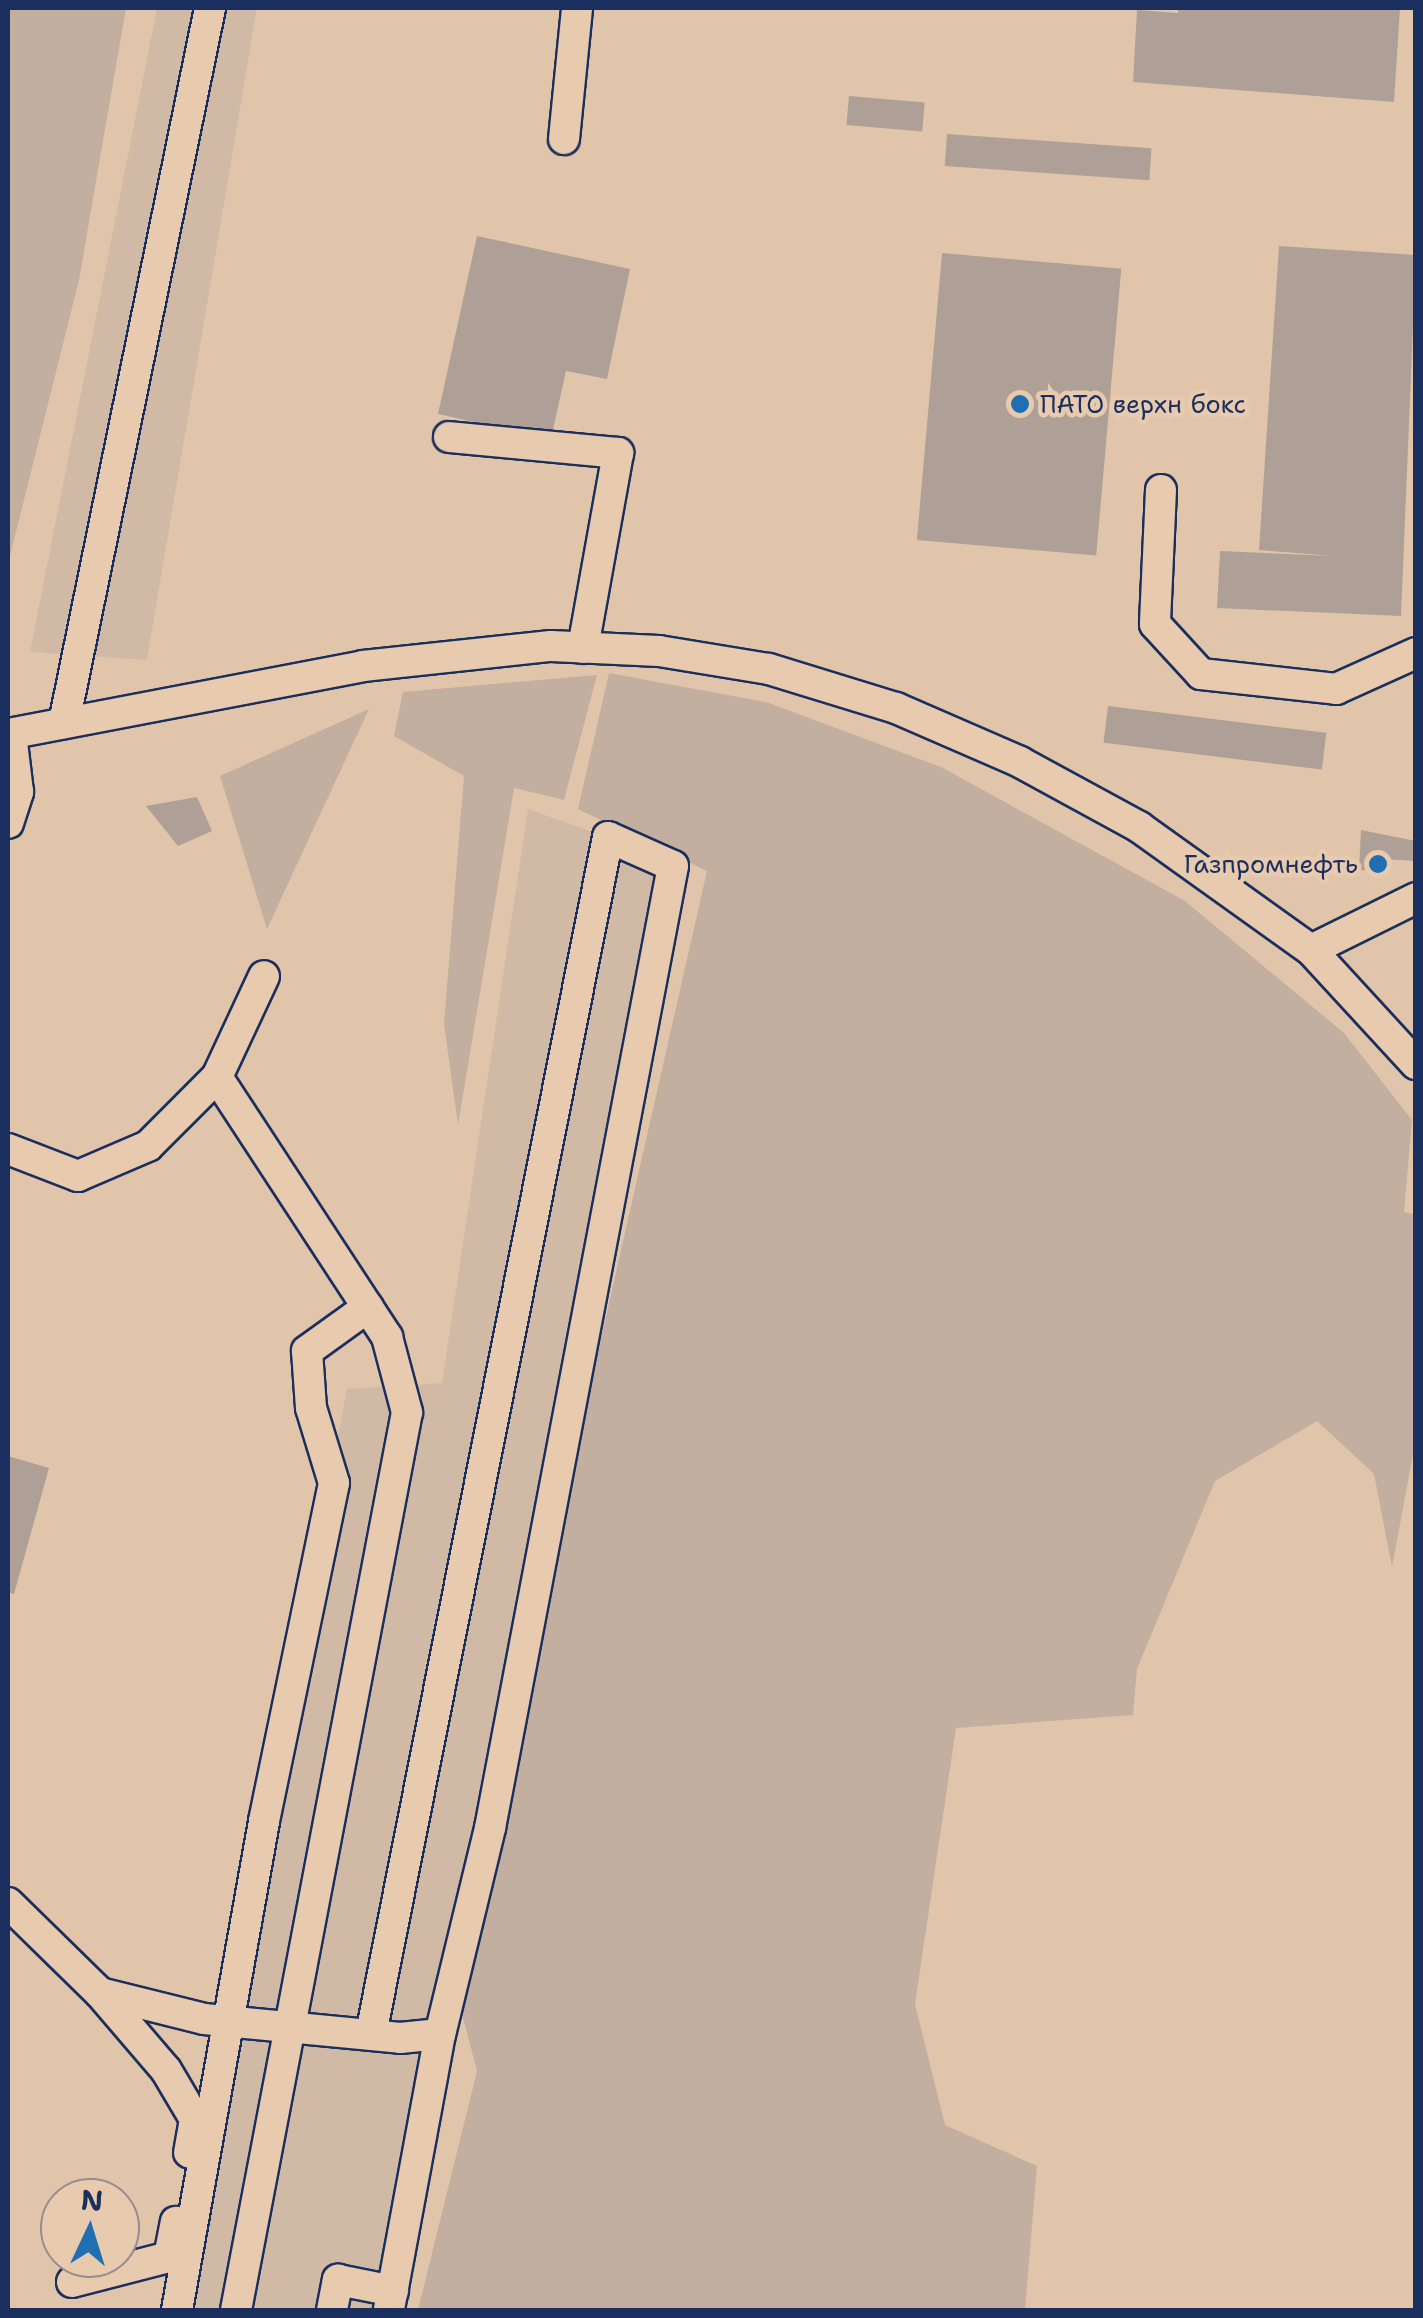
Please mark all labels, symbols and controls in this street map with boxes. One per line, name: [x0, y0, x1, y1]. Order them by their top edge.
place label: ПАТО верхн бокс: [1040, 389, 1246, 419]
marker: ПАТО верхн бокс: [1009, 393, 1031, 415]
place label: Газпромнефть: [1184, 849, 1358, 879]
marker: Газпромнефть: [1367, 853, 1389, 875]
north arrow: [40, 2178, 140, 2278]
text: N: [80, 2180, 104, 2220]

